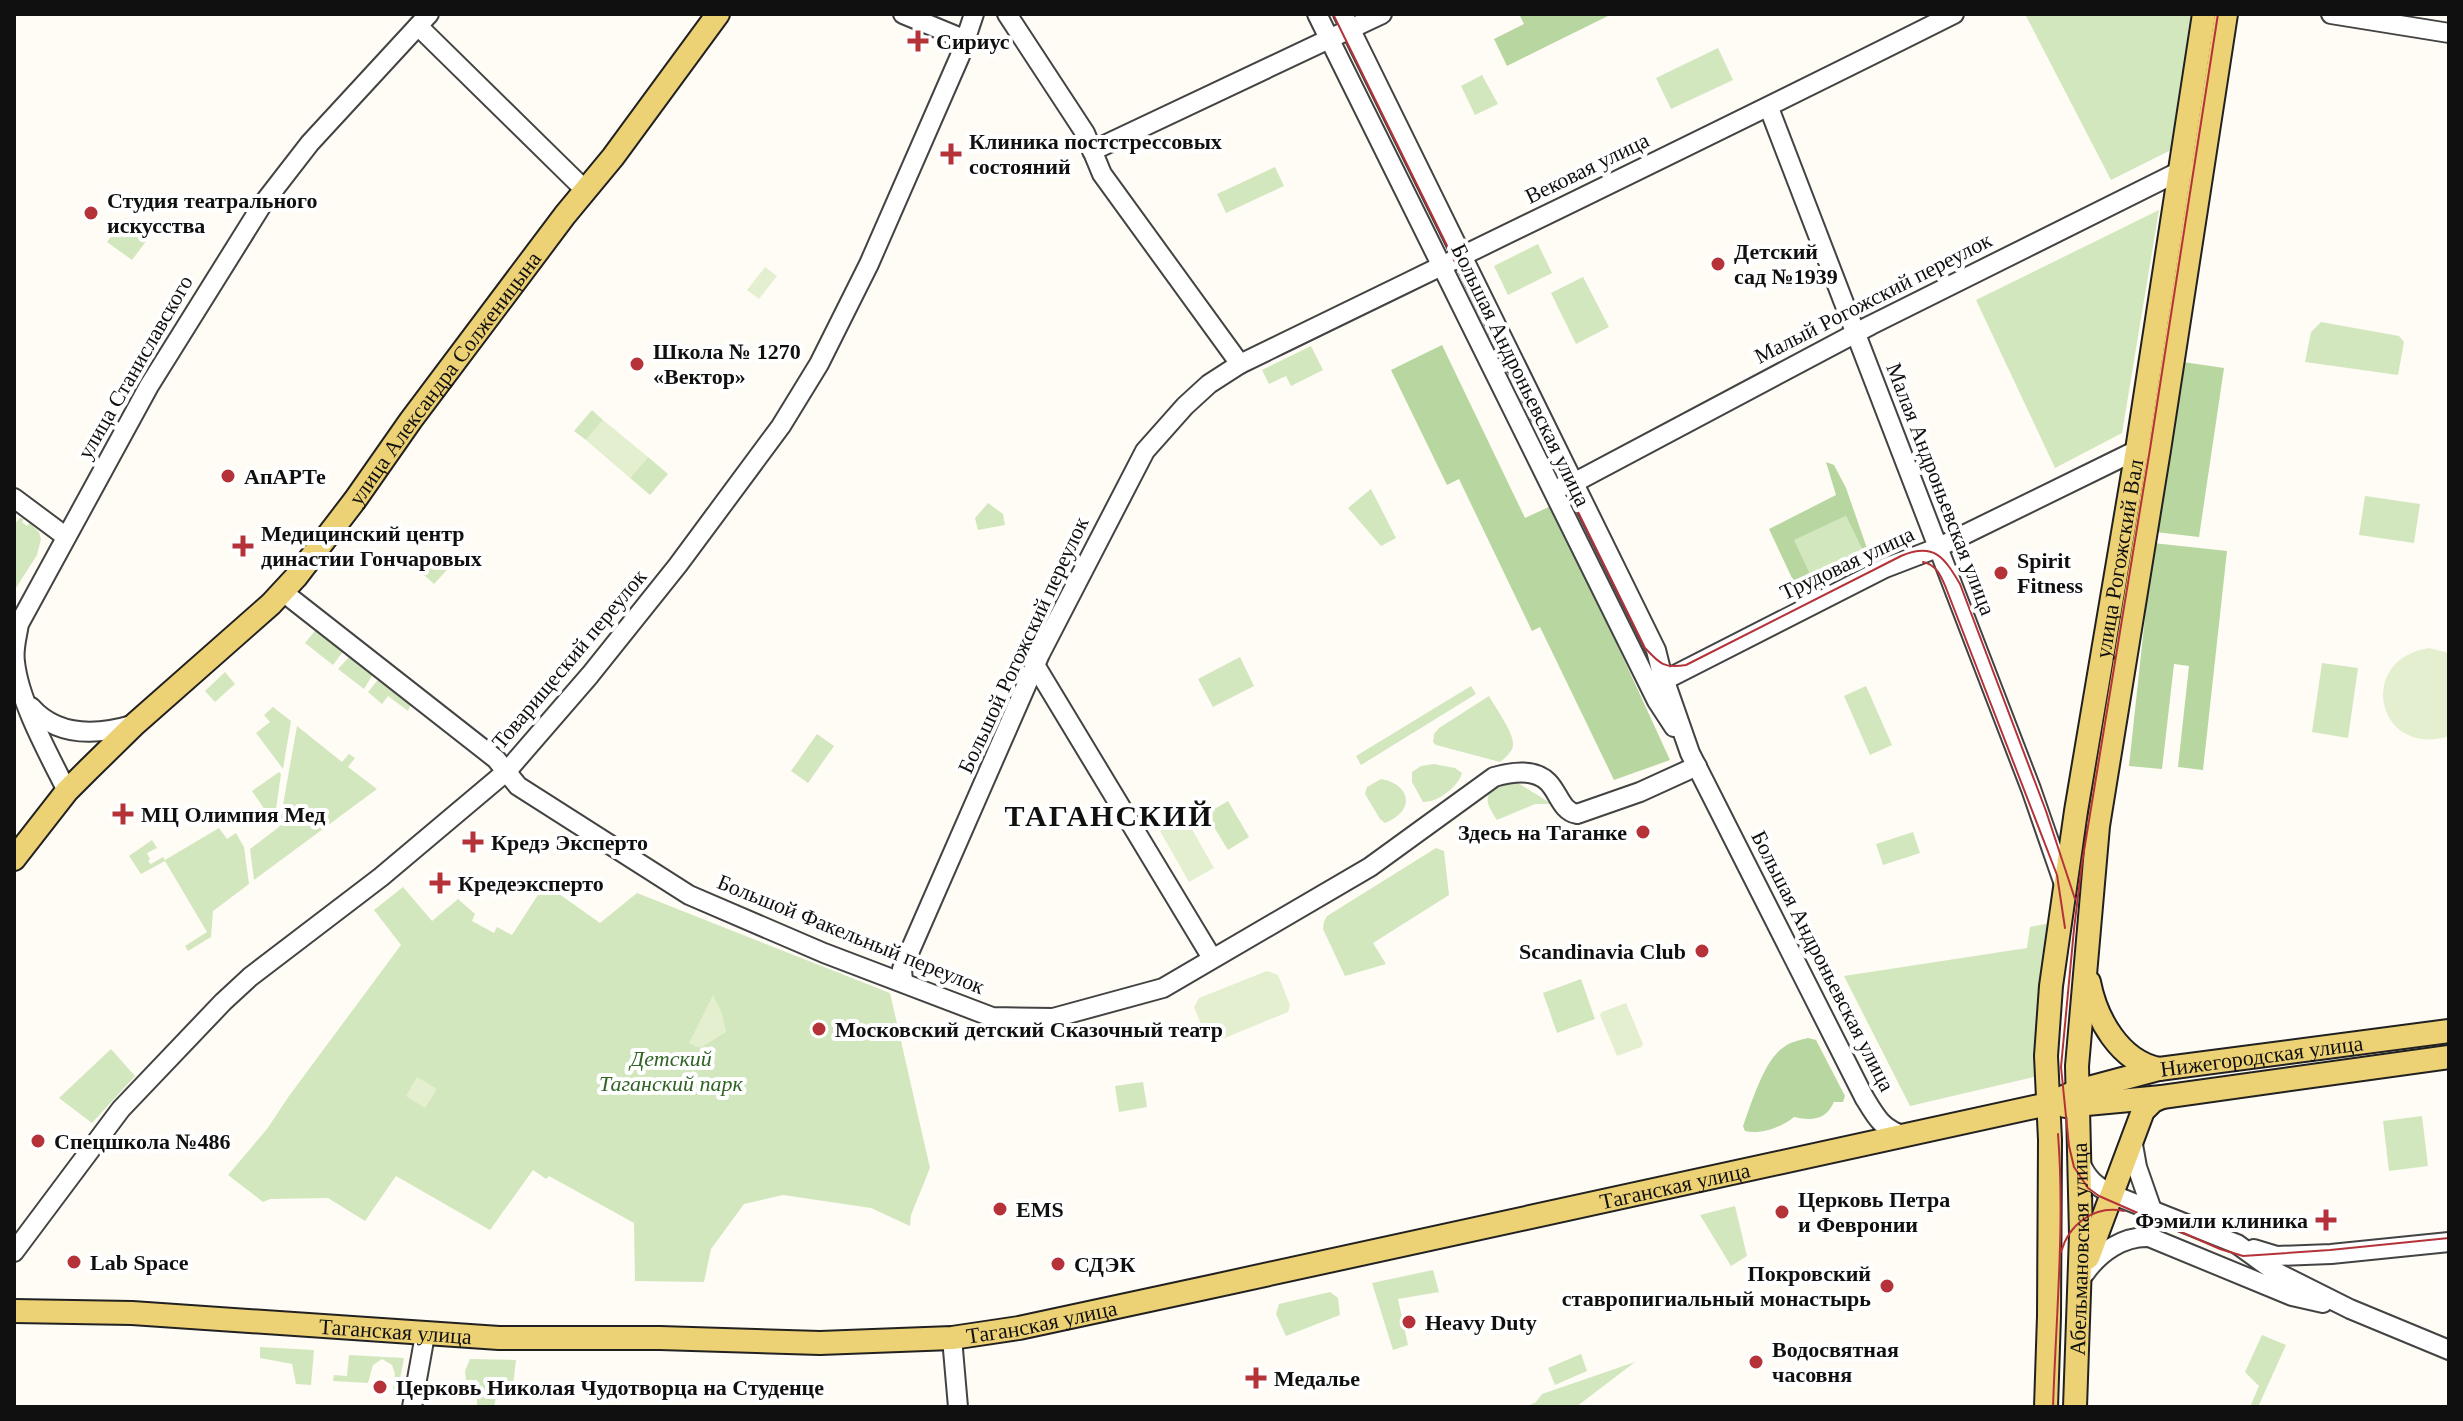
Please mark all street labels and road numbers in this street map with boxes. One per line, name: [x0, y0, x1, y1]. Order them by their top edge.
street label: Вековая улица: [1521, 127, 1653, 209]
street label: Малый Рогожский переулок: [1750, 227, 1996, 369]
street label: Большая Андроньевская улица: [1446, 240, 1596, 511]
street label: улица Александра Солженицына: [343, 246, 546, 510]
street label: улица Станиславского: [72, 271, 198, 463]
street label: Малая Андроньевская улица: [1881, 359, 2001, 619]
street label: улица Рогожский Вал: [2090, 457, 2148, 660]
street label: Большой Рогожский переулок: [953, 513, 1094, 777]
street label: Трудовая улица: [1776, 521, 1918, 605]
street label: Товарищеский переулок: [487, 564, 652, 754]
street label: Большая Андроньевская улица: [1746, 826, 1900, 1096]
street label: Большой Факельный переулок: [714, 869, 989, 999]
street label: Нижегородская улица: [2159, 1030, 2365, 1081]
street label: Абельмановская улица: [2064, 1142, 2094, 1356]
street label: Таганская улица: [1597, 1157, 1753, 1214]
street label: Таганская улица: [964, 1295, 1119, 1348]
street label: Таганская улица: [318, 1313, 473, 1349]

